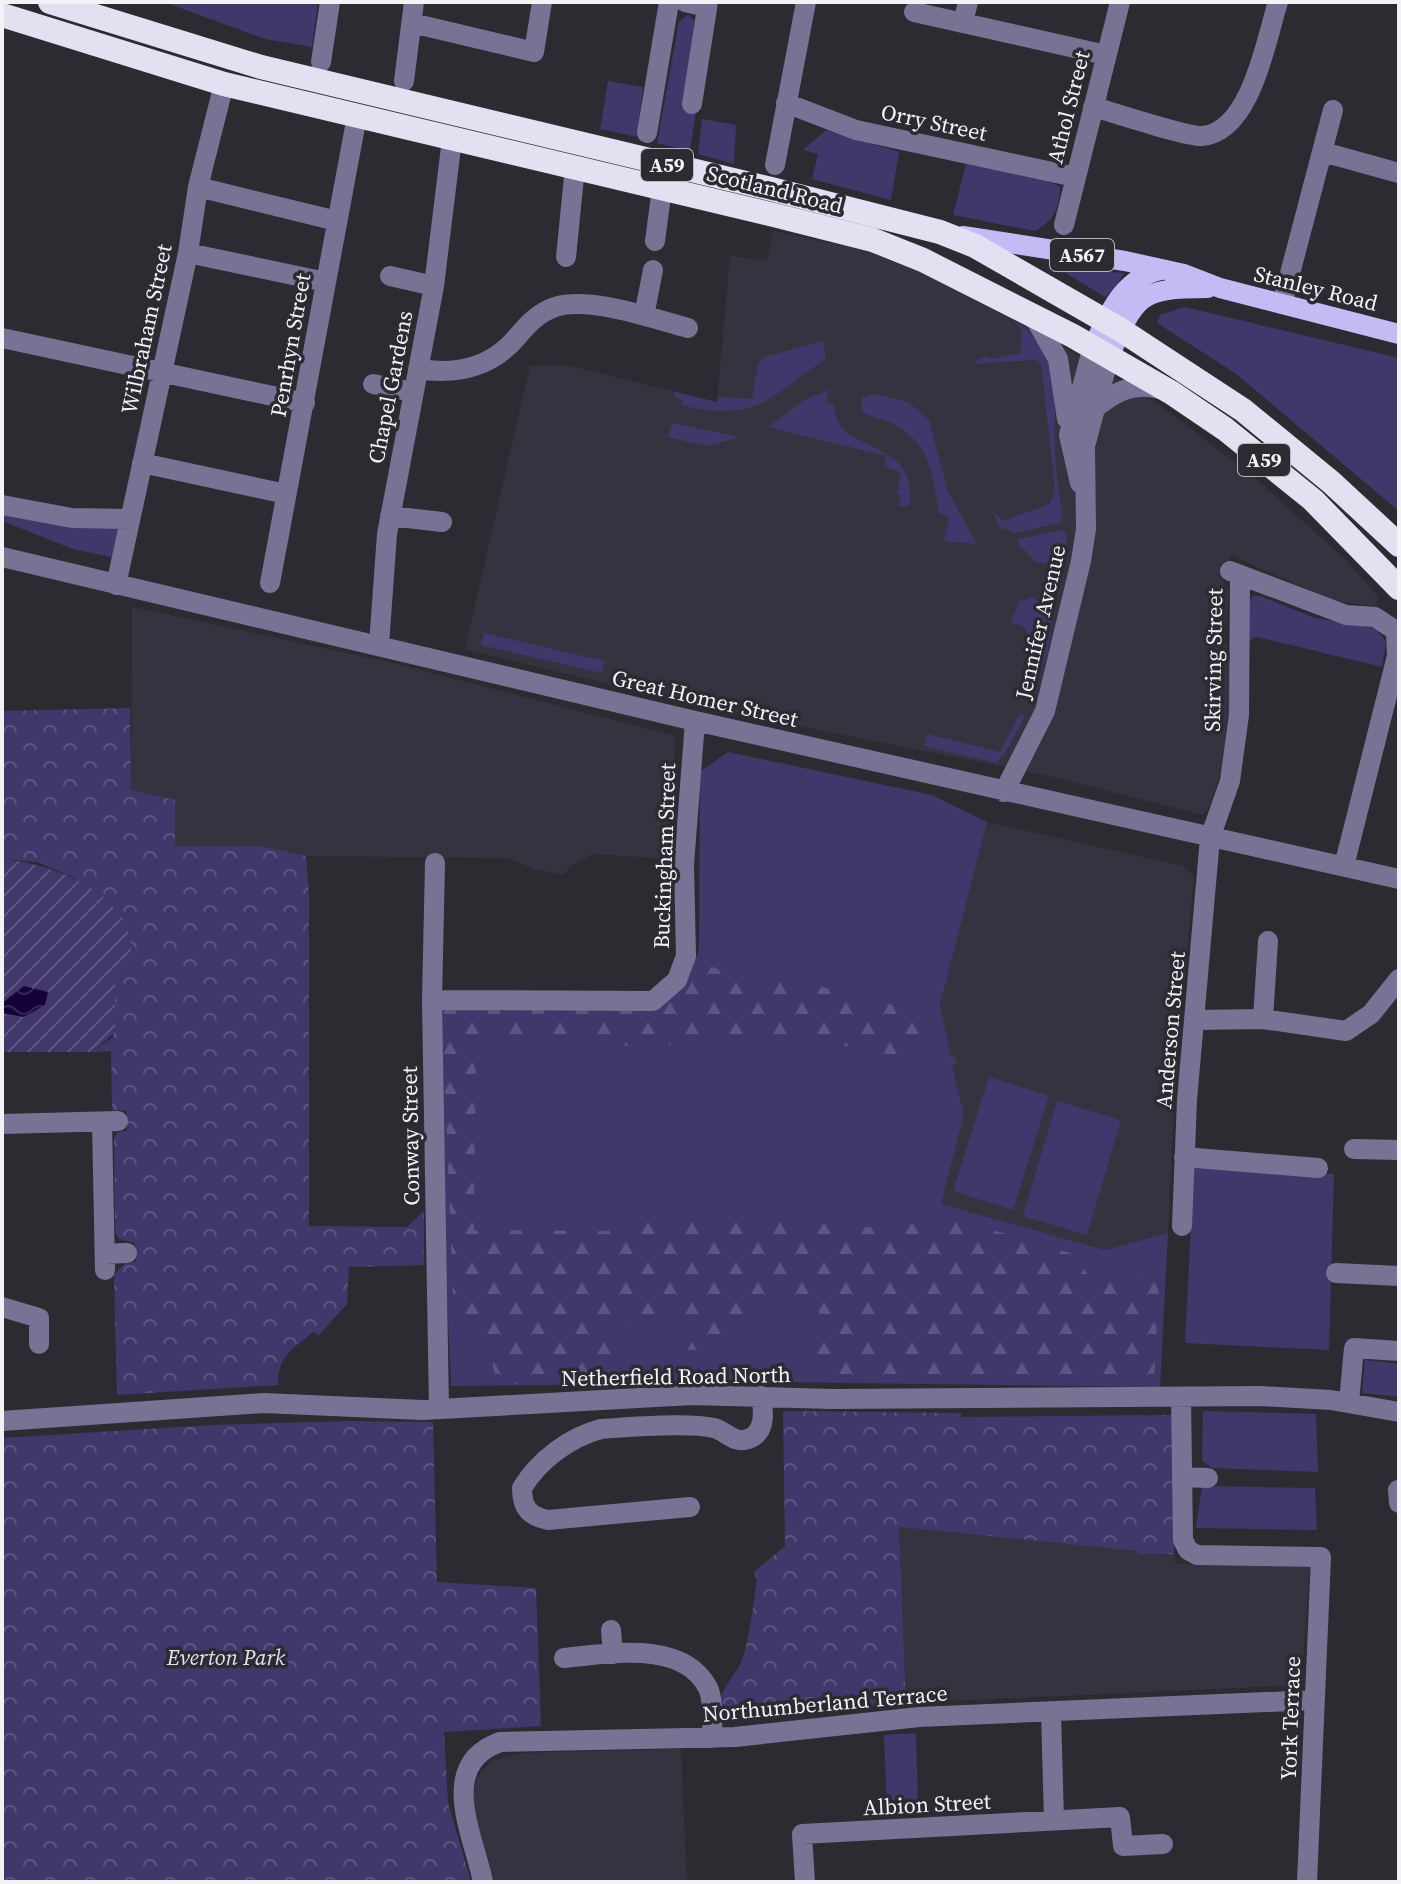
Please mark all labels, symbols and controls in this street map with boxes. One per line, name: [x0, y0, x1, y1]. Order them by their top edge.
street label: Athol Street: [1040, 47, 1097, 166]
street label: Orry Street: [878, 96, 991, 148]
road number: A59: [641, 149, 693, 181]
street label: Scotland Road: [704, 158, 847, 221]
road number: A567: [1050, 239, 1114, 271]
street label: Wilbraham Street: [113, 240, 179, 417]
street label: Stanley Road: [1251, 258, 1381, 318]
street label: Penrhyn Street: [263, 270, 318, 419]
street label: Chapel Gardens: [360, 308, 420, 466]
road number: A59: [1238, 444, 1290, 476]
street label: Jennifer Avenue: [1007, 542, 1072, 703]
street label: Skirving Street: [1197, 587, 1229, 732]
street label: Great Homer Street: [609, 662, 802, 734]
street label: Buckingham Street: [646, 762, 682, 949]
street label: Anderson Street: [1148, 949, 1192, 1110]
street label: Conway Street: [394, 1065, 426, 1206]
street label: Netherfield Road North: [561, 1359, 791, 1393]
park label: Everton Park: [166, 1642, 286, 1672]
street label: York Terrace: [1273, 1655, 1307, 1781]
street label: Northumberland Terrace: [701, 1677, 949, 1729]
street label: Albion Street: [862, 1786, 992, 1822]

